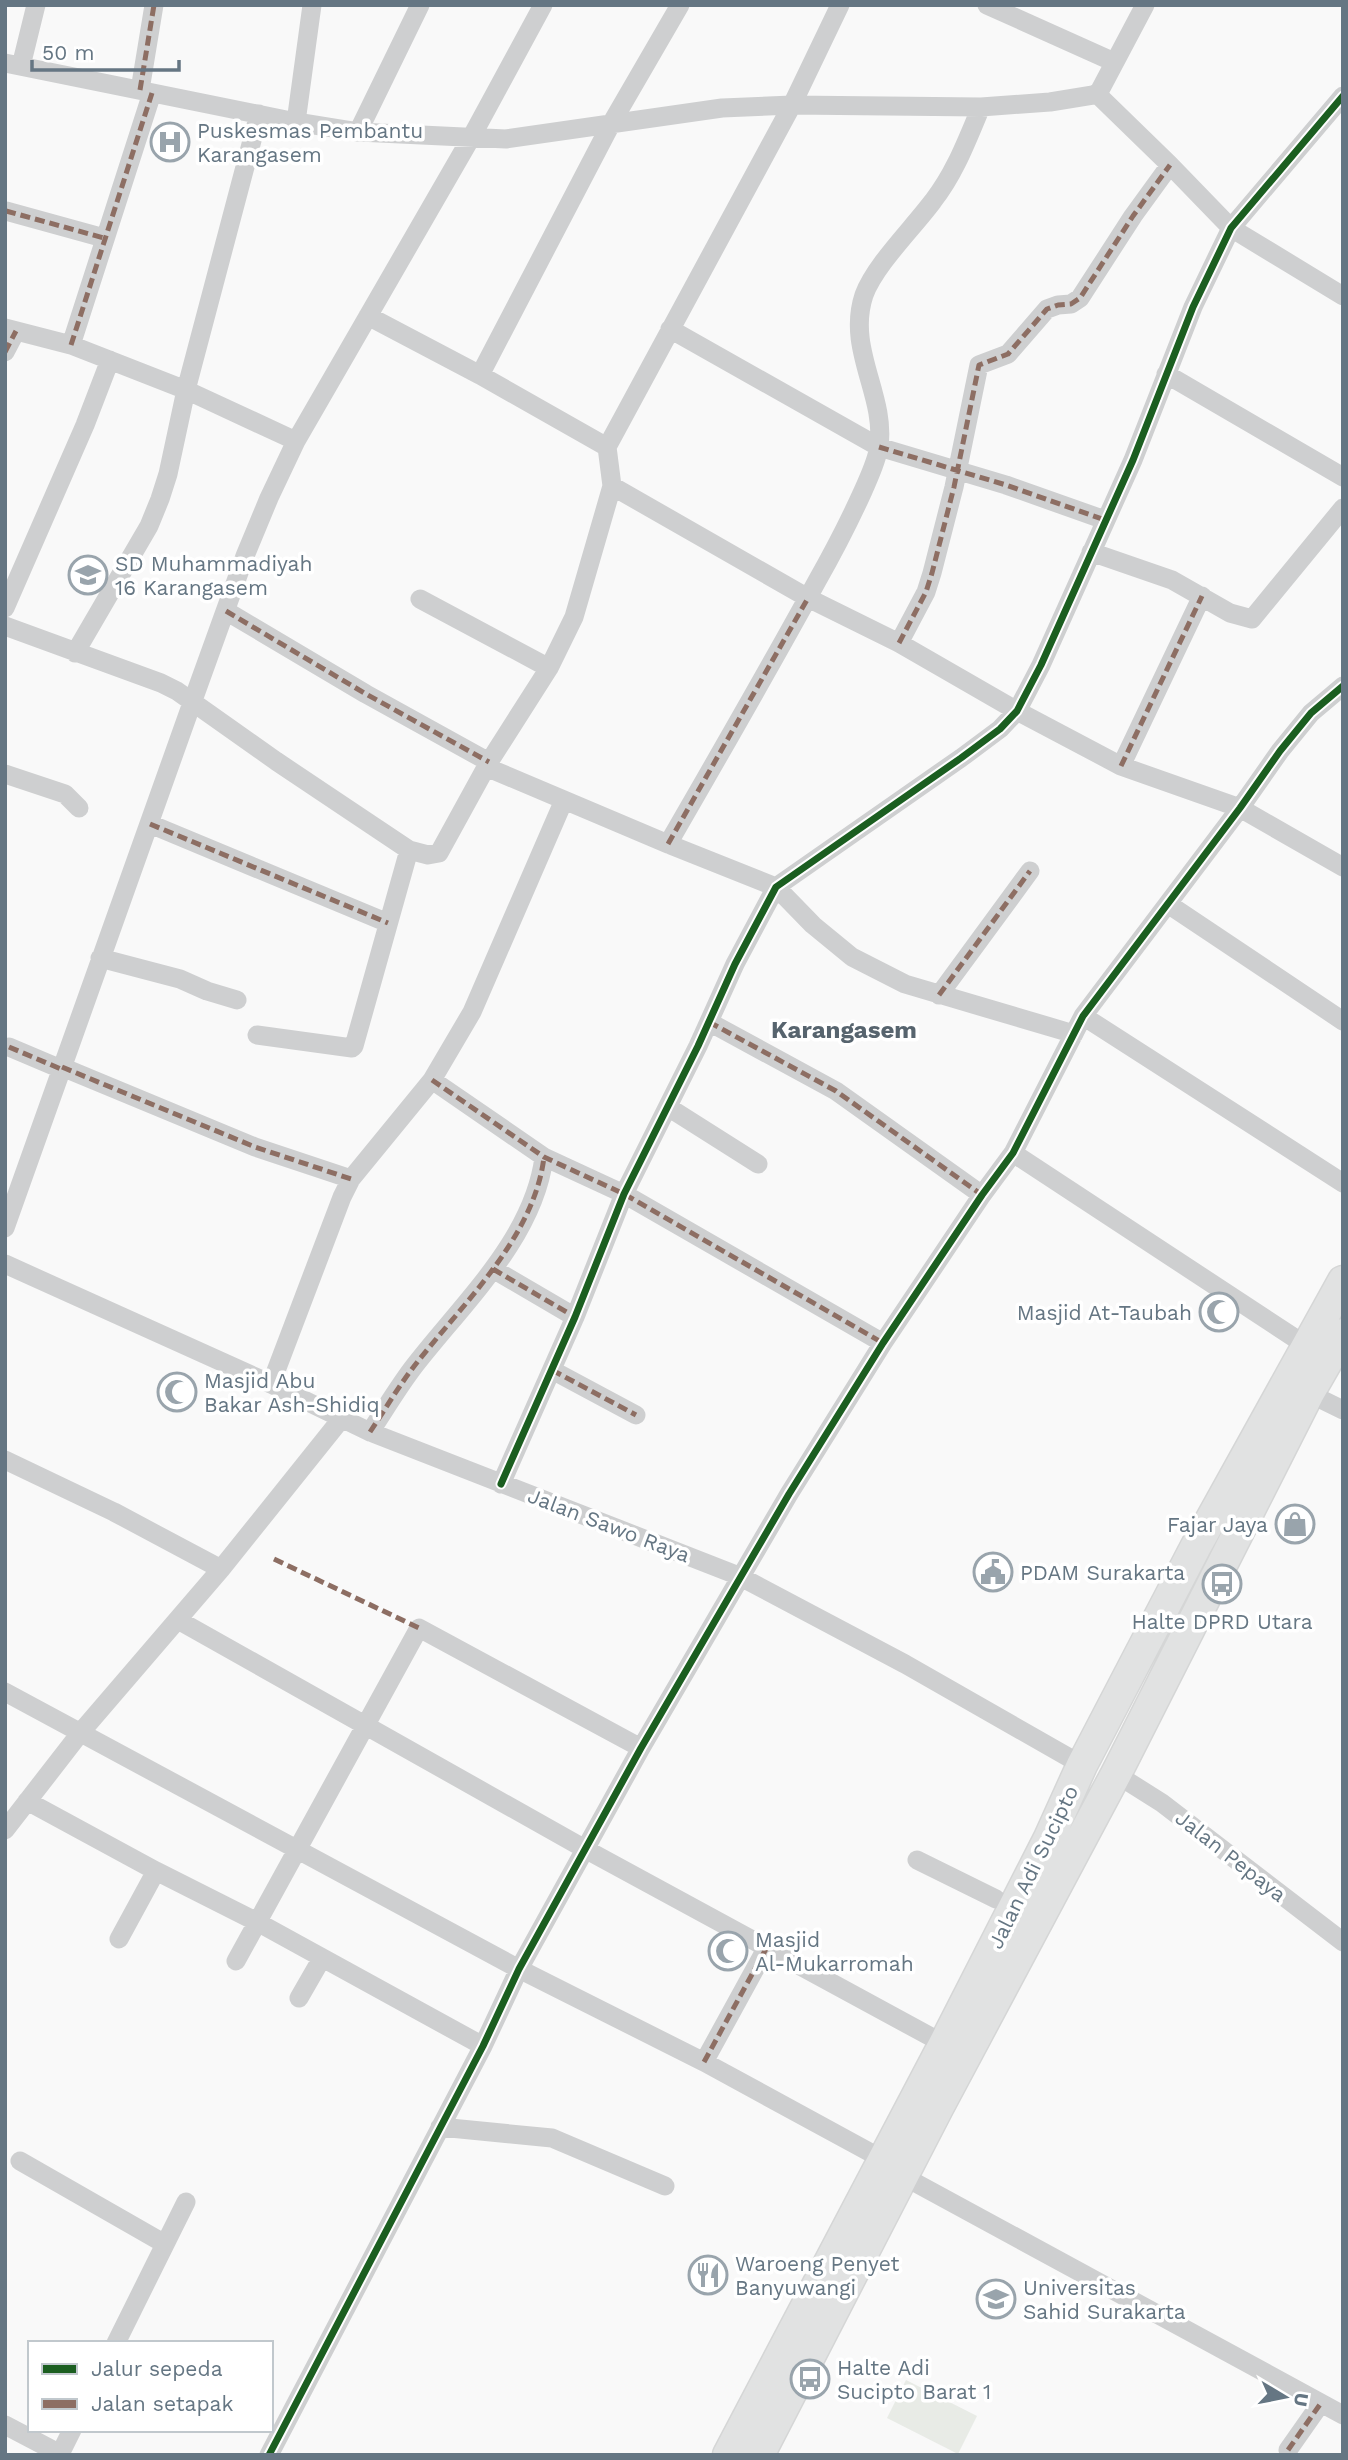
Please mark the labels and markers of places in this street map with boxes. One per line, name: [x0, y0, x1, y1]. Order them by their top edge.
place label: Puskesmas Pembantu Karangasem: [197, 118, 423, 167]
hospital icon: Puskesmas Pembantu Karangasem: [149, 121, 191, 163]
place label: SD Muhammadiyah 16 Karangasem: [115, 551, 312, 600]
school or university icon: SD Muhammadiyah 16 Karangasem: [67, 554, 109, 596]
mosque icon: Masjid At-Taubah: [1198, 1291, 1240, 1333]
place label: Masjid At-Taubah: [1017, 1300, 1192, 1325]
place label: Masjid Abu Bakar Ash-Shidiq: [204, 1368, 380, 1417]
mosque icon: Masjid Abu Bakar Ash-Shidiq: [156, 1371, 198, 1413]
shop icon: Fajar Jaya: [1274, 1503, 1316, 1545]
place label: Fajar Jaya: [1167, 1512, 1268, 1537]
public building icon: PDAM Surakarta: [972, 1551, 1014, 1593]
place label: PDAM Surakarta: [1020, 1560, 1185, 1585]
bus stop icon: Halte DPRD Utara: [1201, 1563, 1243, 1605]
place label: Halte DPRD Utara: [1131, 1609, 1313, 1634]
place label: Masjid Al-Mukarromah: [755, 1927, 914, 1976]
mosque icon: Masjid Al-Mukarromah: [707, 1930, 749, 1972]
place label: Waroeng Penyet Banyuwangi: [735, 2251, 900, 2300]
restaurant icon: Waroeng Penyet Banyuwangi: [687, 2254, 729, 2296]
place label: Universitas Sahid Surakarta: [1023, 2275, 1186, 2324]
school or university icon: Universitas Sahid Surakarta: [975, 2278, 1017, 2320]
place label: Halte Adi Sucipto Barat 1: [837, 2355, 991, 2404]
bus stop icon: Halte Adi Sucipto Barat 1: [789, 2358, 831, 2400]

